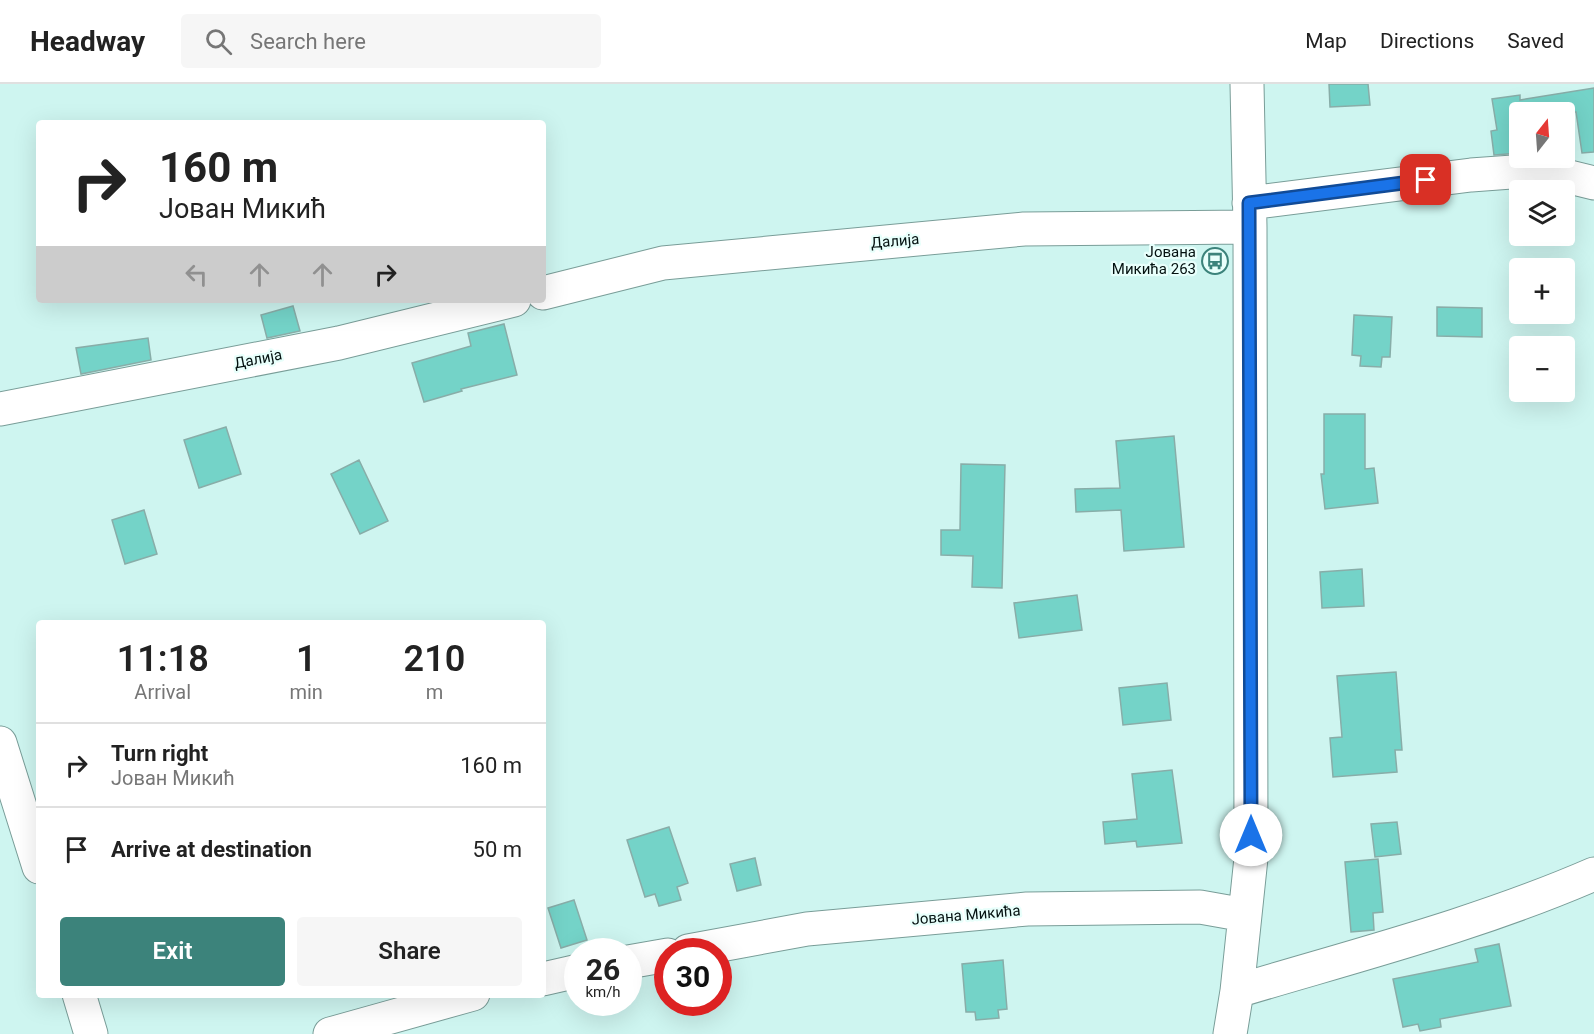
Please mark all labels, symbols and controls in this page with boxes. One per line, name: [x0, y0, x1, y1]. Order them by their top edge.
search box: [181, 14, 601, 68]
text: Headway: [30, 25, 145, 58]
icon: search: [202, 25, 235, 58]
text: Search here: [250, 29, 366, 54]
text: Map: [1305, 29, 1347, 53]
text: Directions: [1380, 29, 1474, 53]
text: Saved: [1507, 29, 1564, 53]
north arrow: [1509, 102, 1575, 168]
map controls: [1509, 102, 1575, 402]
text: 160 m: [159, 143, 278, 192]
icon: right: [60, 144, 138, 222]
pin: [1400, 154, 1451, 205]
icon: arrive: [1409, 163, 1442, 196]
button: layers: [1509, 180, 1575, 246]
text: Јован Микић: [159, 193, 326, 225]
street label: Далија: [870, 230, 920, 252]
place label: Јована Микића 263: [1112, 243, 1196, 278]
bus stop icon: Јована Микића 263: [1200, 246, 1230, 276]
icon: left: [180, 258, 213, 291]
icon: ahead: [243, 258, 276, 291]
icon: ahead: [306, 258, 339, 291]
icon: right: [369, 258, 402, 291]
button: +: [1509, 258, 1575, 324]
button: −: [1509, 336, 1575, 402]
street label: Далија: [232, 346, 284, 372]
text: 11:18: [117, 638, 209, 680]
text: 1: [296, 638, 316, 680]
text: 210: [404, 638, 465, 680]
text: Arrival: [134, 680, 191, 704]
text: min: [289, 680, 323, 704]
text: m: [426, 680, 443, 704]
text: Turn right: [111, 741, 208, 766]
icon: right: [60, 749, 93, 782]
text: 160 m: [460, 753, 522, 778]
text: Јован Микић: [111, 766, 235, 790]
position arrow: [1219, 803, 1283, 867]
icon: arrive: [60, 833, 93, 866]
text: Arrive at destination: [111, 837, 312, 862]
text: 50 m: [473, 837, 522, 862]
street label: Јована Микића: [911, 901, 1021, 929]
button: Exit: [60, 917, 285, 986]
button: Share: [297, 917, 522, 986]
speed limit sign: 30: [654, 938, 732, 1016]
text: 26: [586, 952, 620, 987]
text: km/h: [585, 983, 621, 1001]

